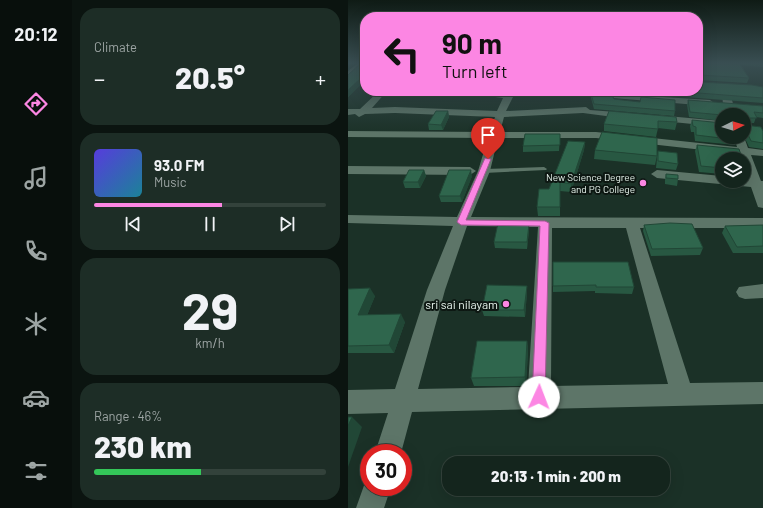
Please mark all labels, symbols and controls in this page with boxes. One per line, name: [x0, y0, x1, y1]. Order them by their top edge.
text: 20:12: [14, 23, 58, 45]
text: 90 m: [442, 26, 502, 60]
icon: left: [376, 28, 428, 80]
text: Climate: [94, 39, 137, 55]
text: 20.5°: [175, 59, 245, 95]
text: Turn left: [442, 60, 508, 82]
text: −: [94, 65, 105, 91]
text: +: [315, 65, 326, 91]
icon: directions: [22, 90, 50, 118]
north arrow: [715, 108, 751, 144]
map controls: [715, 108, 751, 188]
pin: [471, 118, 505, 159]
icon: arrive: [477, 124, 499, 146]
button: layers: [715, 152, 751, 188]
text: 93.0 FM: [154, 156, 204, 174]
icon: music: [22, 164, 50, 192]
place label: New Science Degree and PG College: [546, 171, 635, 195]
text: Music: [154, 174, 187, 190]
marker: New Science Degree and PG College: [638, 178, 648, 188]
icon: previous: [122, 213, 144, 235]
icon: pause: [199, 213, 221, 235]
icon: next: [276, 213, 298, 235]
icon: phone: [22, 237, 50, 265]
text: 29: [182, 278, 238, 340]
place label: sri sai nilayam: [425, 297, 498, 311]
marker: sri sai nilayam: [501, 299, 511, 309]
icon: climate: [22, 310, 50, 338]
text: km/h: [195, 335, 225, 351]
position arrow: [518, 376, 560, 418]
icon: car: [22, 384, 50, 412]
text: Range · 46%: [94, 408, 162, 424]
text: 230 km: [94, 428, 192, 464]
speed limit sign: 30: [360, 444, 412, 496]
icon: filters: [22, 457, 50, 485]
text: 20:13 · 1 min · 200 m: [491, 467, 621, 485]

